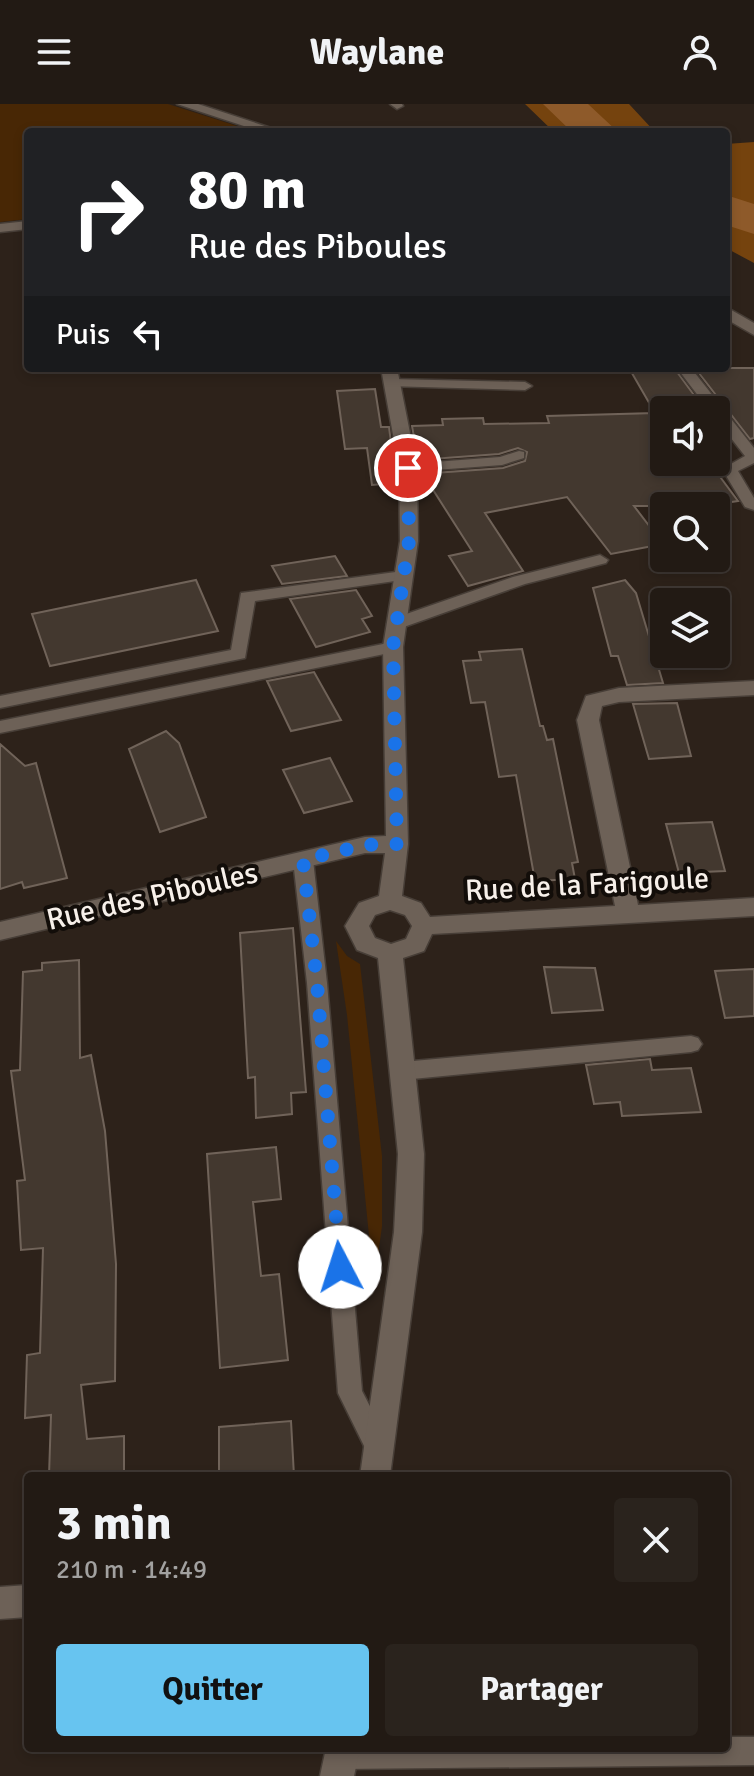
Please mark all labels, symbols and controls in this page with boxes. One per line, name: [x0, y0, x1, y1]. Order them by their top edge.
icon: menu: [32, 30, 76, 74]
text: Waylane: [310, 30, 444, 75]
icon: person: [678, 30, 722, 74]
text: 80 m: [188, 155, 306, 224]
icon: right: [56, 160, 160, 264]
text: Rue des Piboules: [188, 224, 447, 269]
icon: left: [126, 312, 170, 356]
text: Puis: [56, 316, 110, 353]
map controls: [650, 396, 730, 668]
button: sound: [650, 396, 730, 476]
pin: [374, 434, 442, 502]
icon: arrive: [386, 446, 430, 490]
button: search: [650, 492, 730, 572]
button: layers: [650, 588, 730, 668]
street label: Rue des Piboules: [43, 854, 261, 939]
street label: Rue de la Farigoule: [464, 860, 710, 909]
position arrow: [298, 1225, 382, 1309]
text: 3 min: [56, 1494, 172, 1553]
button: close: [614, 1498, 698, 1582]
text: 210 m · 14:49: [56, 1554, 207, 1586]
button: Quitter: [56, 1644, 369, 1736]
button: Partager: [385, 1644, 698, 1736]

